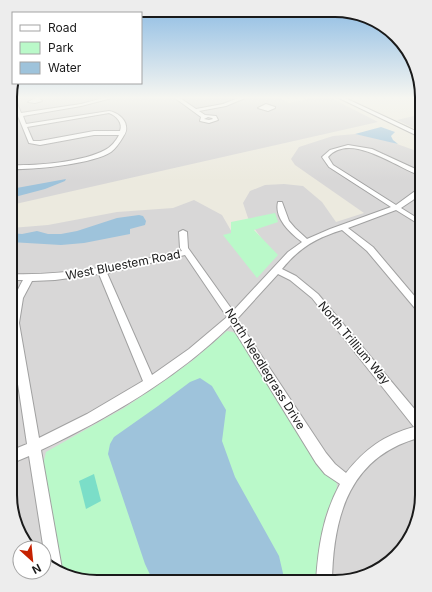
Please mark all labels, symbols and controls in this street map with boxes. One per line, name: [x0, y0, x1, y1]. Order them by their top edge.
legend: [12, 12, 142, 84]
text: Road: [48, 20, 77, 35]
text: Park: [48, 40, 74, 55]
text: Water: [48, 60, 82, 75]
street label: West Bluestem Road: [64, 246, 182, 283]
street label: North Trillium Way: [315, 298, 394, 388]
street label: North Needlegrass Drive: [222, 305, 309, 432]
north arrow: [12, 540, 52, 580]
text: N: [30, 561, 43, 577]

